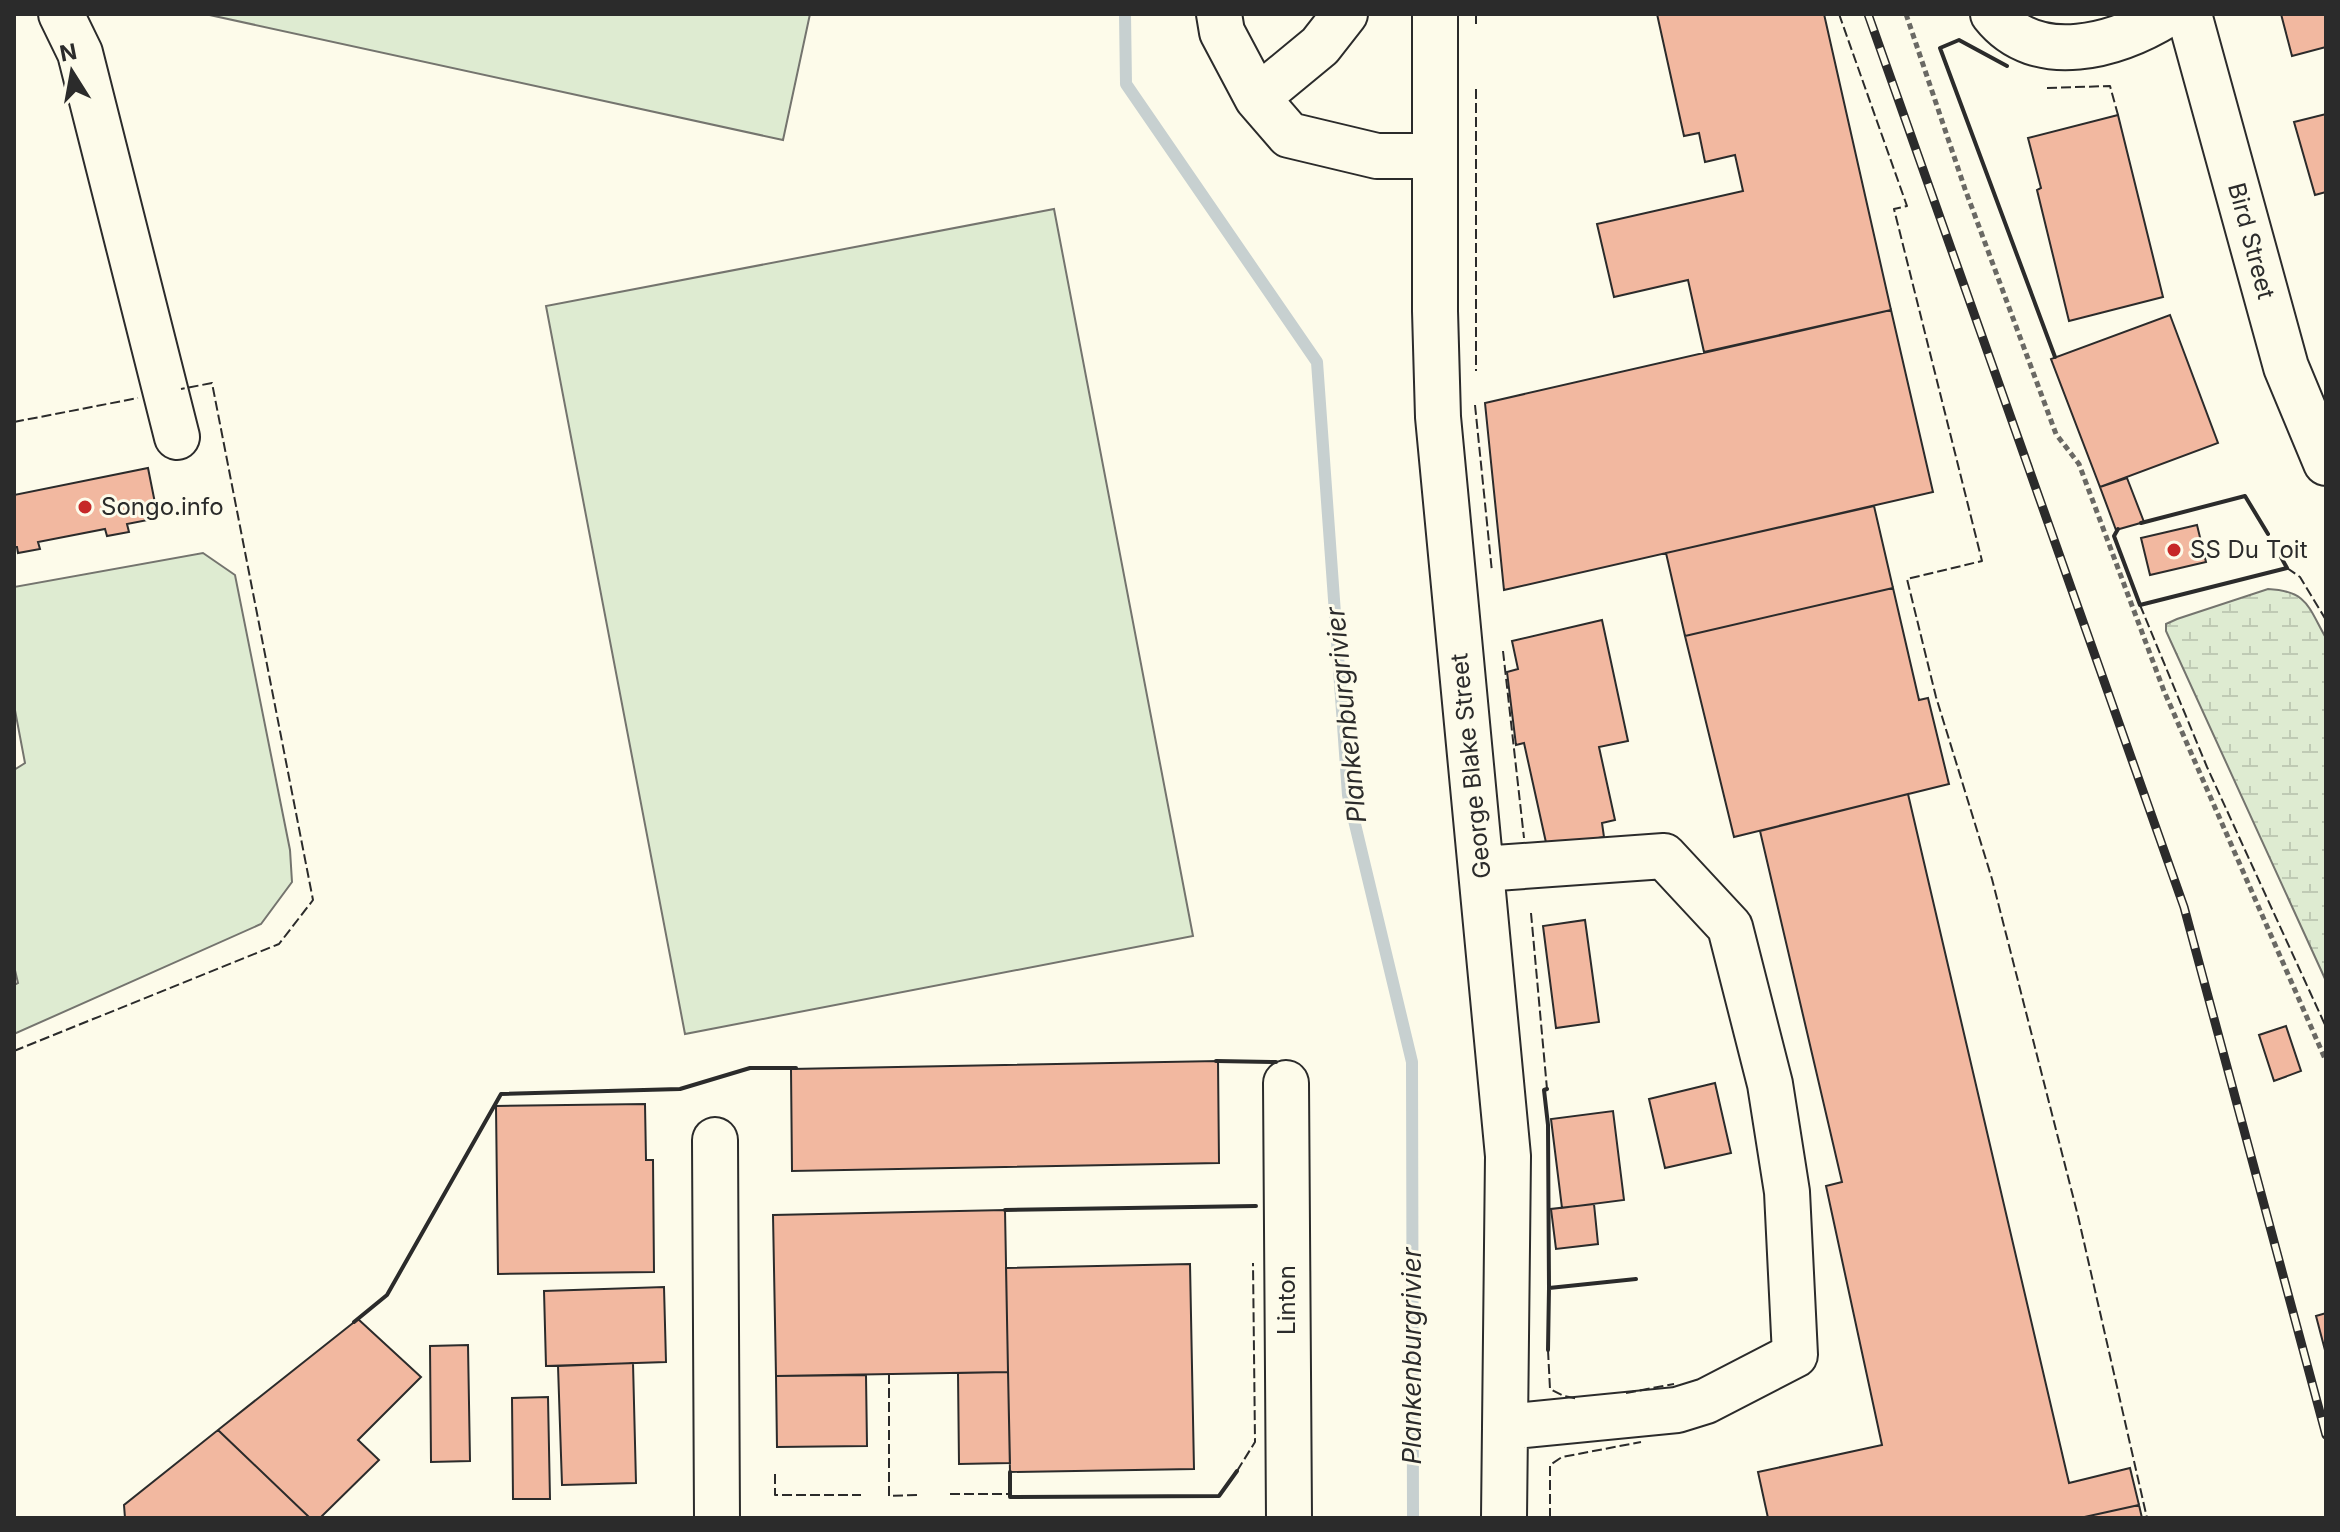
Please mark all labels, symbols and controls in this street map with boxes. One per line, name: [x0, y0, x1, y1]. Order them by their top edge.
north arrow: [32, 32, 112, 112]
text: N: [57, 38, 79, 67]
street label: Bird Street: [2222, 179, 2281, 302]
place label: Songo.info: [101, 492, 224, 521]
marker: Songo.info: [76, 498, 94, 516]
place label: SS Du Toit: [2190, 535, 2308, 564]
marker: SS Du Toit: [2165, 541, 2183, 559]
water label: Plankenburgrivier: [1319, 604, 1372, 825]
street label: George Blake Street: [1444, 652, 1497, 880]
water label: Plankenburgrivier: [1396, 1246, 1427, 1465]
street label: Linton: [1272, 1265, 1301, 1335]

